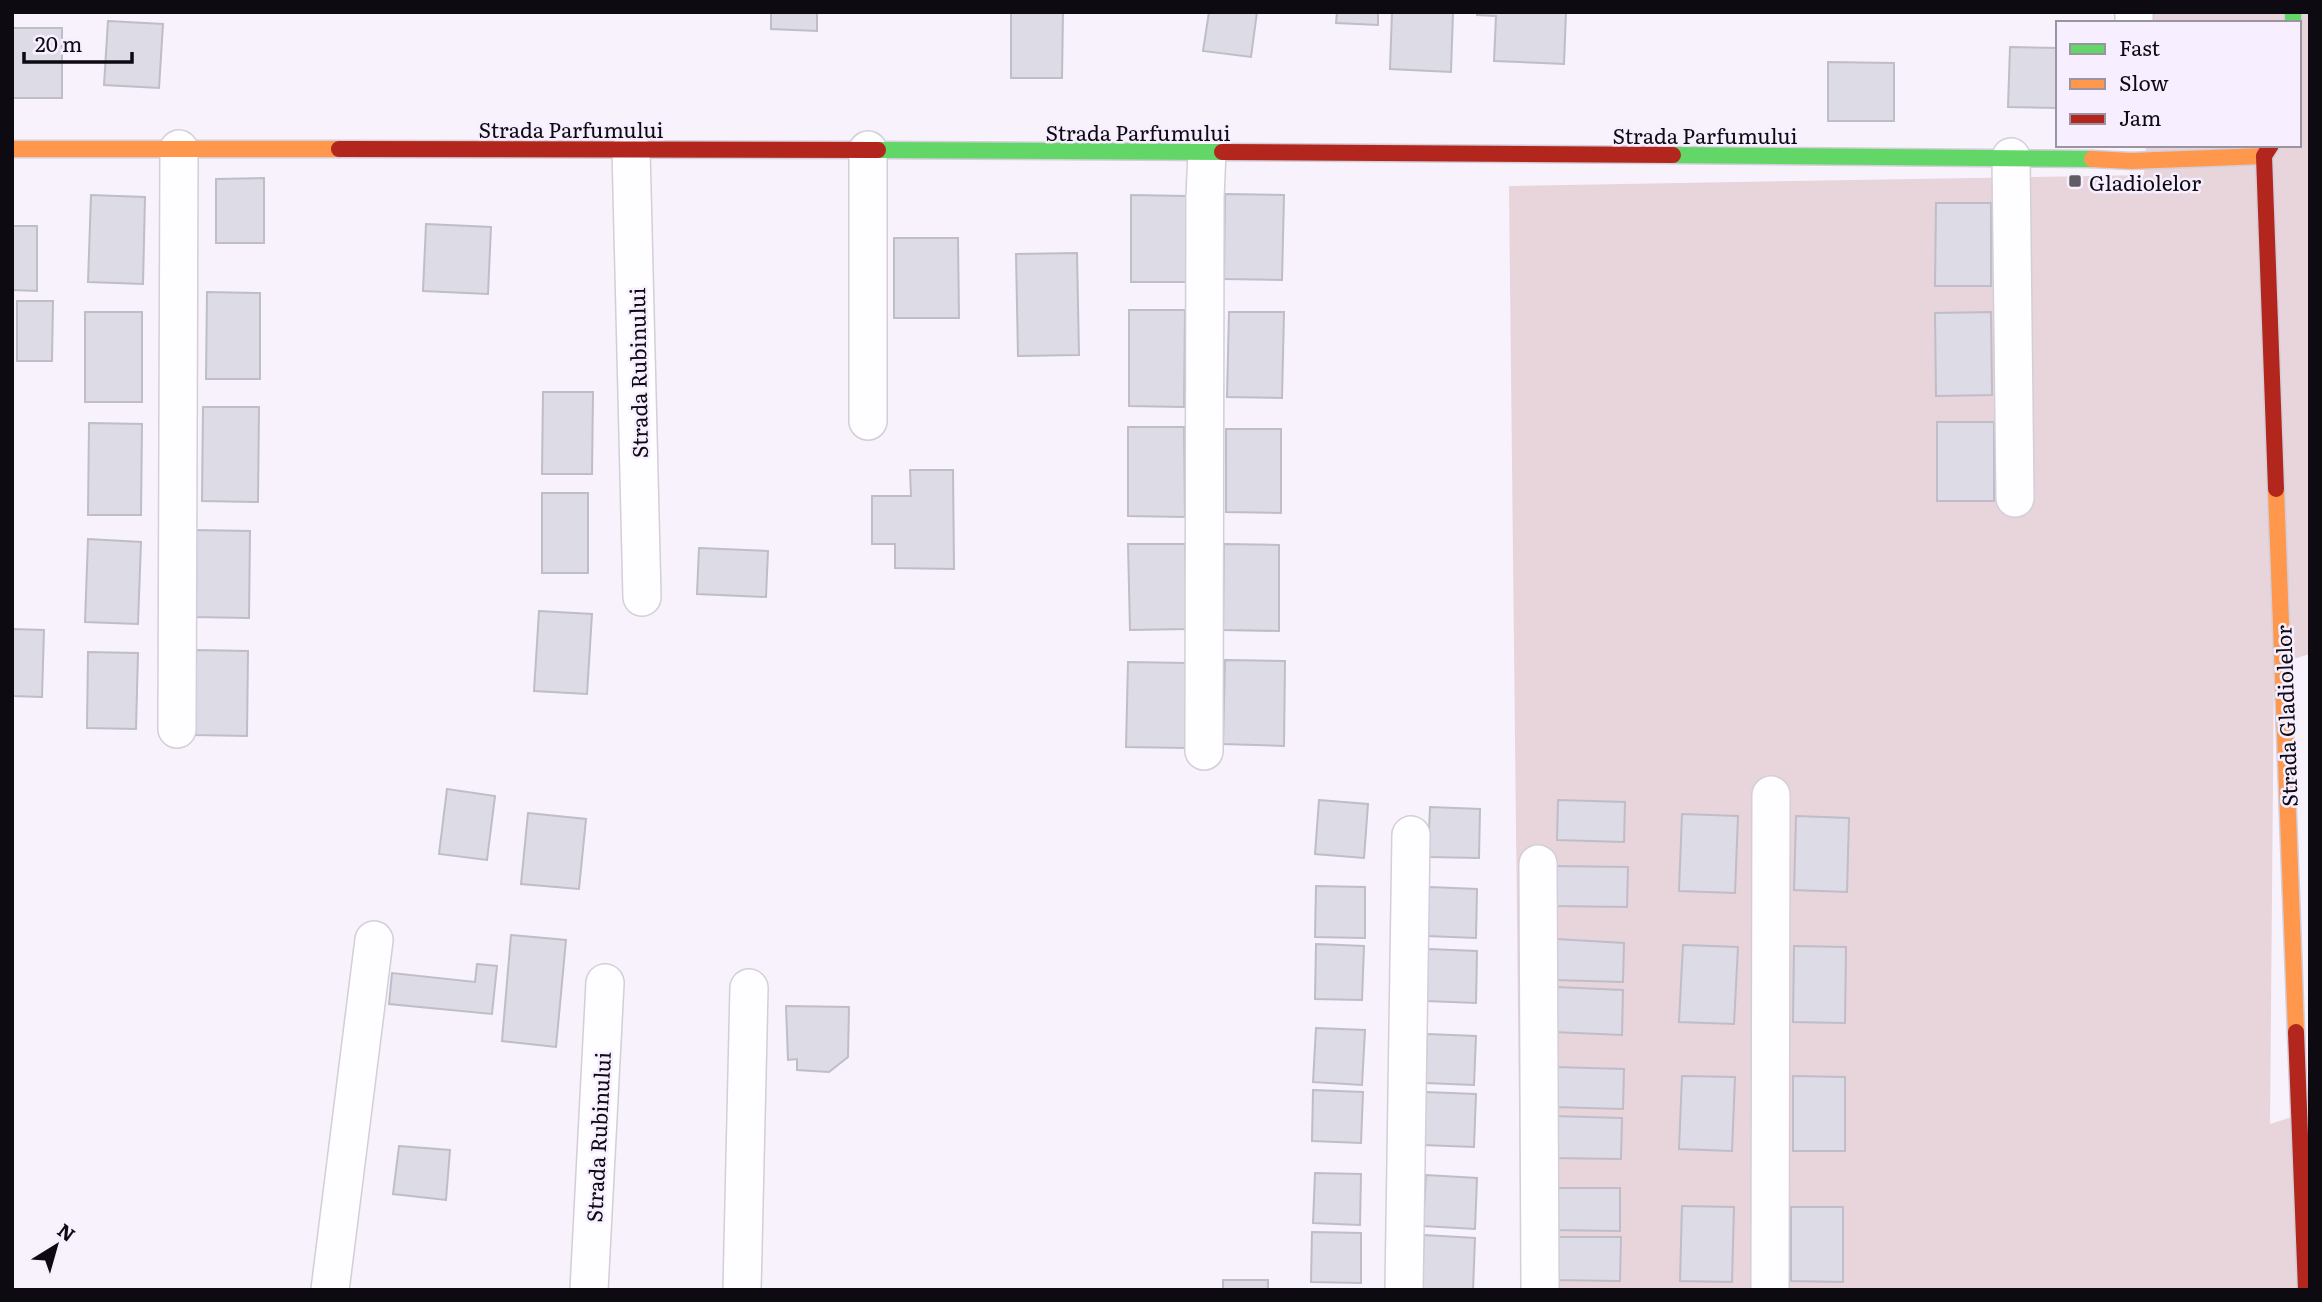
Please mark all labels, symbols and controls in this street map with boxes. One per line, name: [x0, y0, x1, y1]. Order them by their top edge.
scale bar: [24, 21, 133, 65]
legend: [2056, 21, 2301, 147]
text: 20 m: [35, 27, 82, 58]
text: Fast: [2119, 31, 2160, 62]
text: Slow: [2119, 66, 2169, 97]
text: Jam: [2119, 101, 2161, 132]
street label: Strada Parfumului: [478, 113, 664, 144]
street label: Strada Parfumului: [1045, 116, 1231, 147]
street label: Strada Parfumului: [1612, 119, 1798, 150]
place label: Gladiolelor: [2089, 166, 2201, 197]
marker: Gladiolelor: [2067, 173, 2083, 189]
street label: Strada Rubinului: [620, 287, 654, 459]
street label: Strada Gladiolelor: [2266, 624, 2304, 807]
street label: Strada Rubinului: [577, 1051, 617, 1223]
north arrow: [21, 1211, 91, 1281]
text: N: [52, 1216, 82, 1248]

